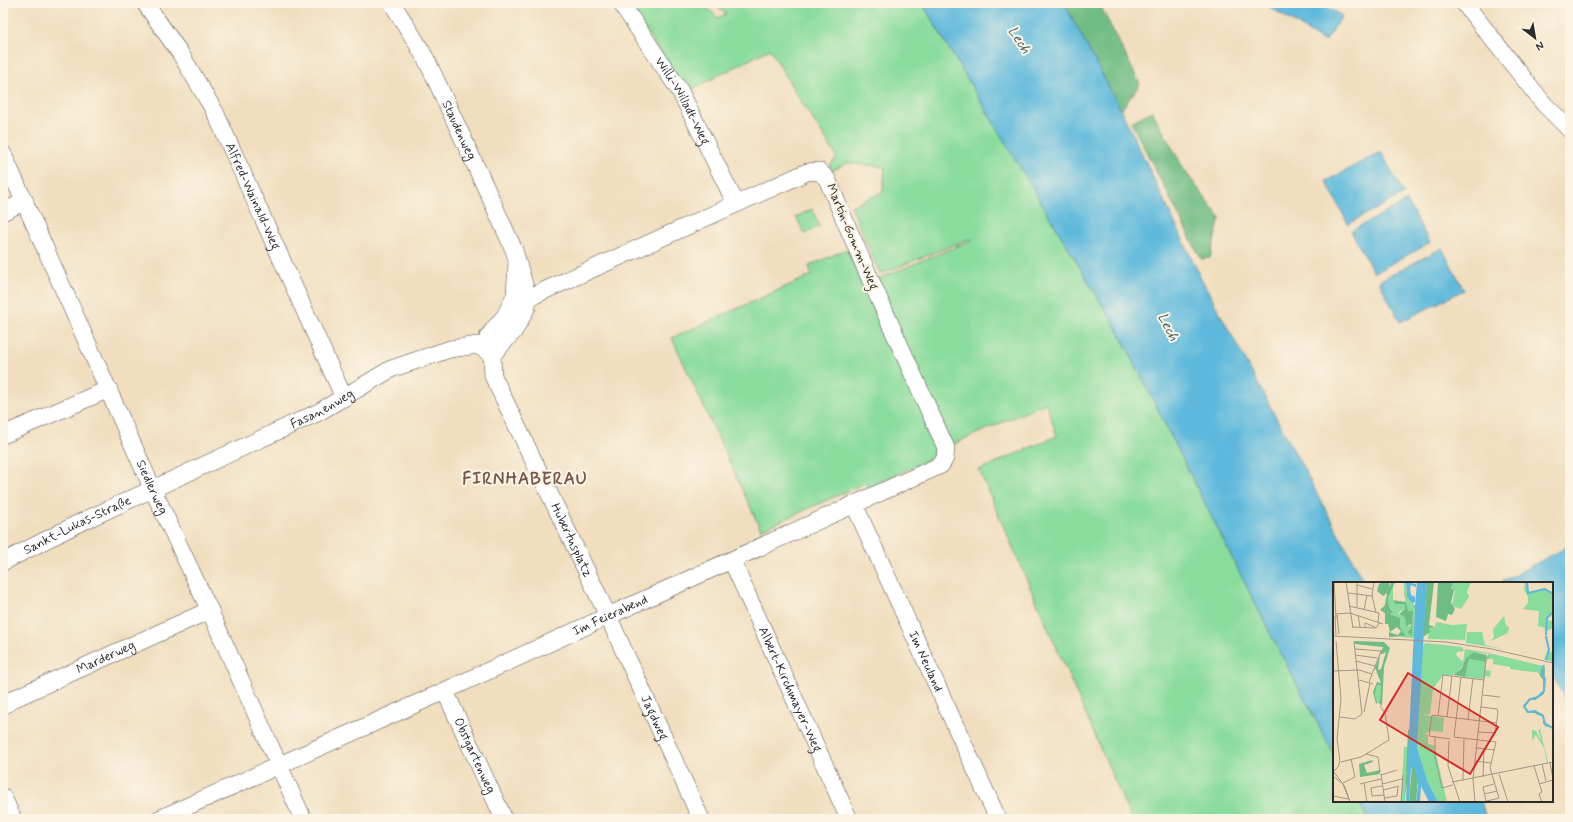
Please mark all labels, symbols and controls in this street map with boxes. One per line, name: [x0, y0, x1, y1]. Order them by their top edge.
north arrow: [1515, 18, 1555, 58]
water label: Lech: [1003, 23, 1035, 57]
text: N: [1533, 38, 1546, 54]
street label: Willi-Willadt-Weg: [651, 54, 714, 149]
street label: Staudenweg: [438, 98, 480, 163]
street label: Alfred-Wainald-Weg: [221, 140, 285, 253]
street label: Martin-Gomm-Weg: [820, 181, 882, 294]
water label: Lech: [1153, 310, 1183, 344]
street label: Fasanenweg: [288, 385, 358, 433]
street label: Siedlerweg: [132, 457, 172, 518]
district label: FIRNHABERAU: [462, 468, 588, 490]
street label: Sankt-Lukas-Straße: [21, 492, 134, 559]
street label: Hubertusplatz: [547, 500, 597, 580]
inset map: [1333, 582, 1553, 802]
street label: Im Feierabend: [570, 591, 650, 640]
street label: Albert-Kirchmayer-Weg: [754, 624, 826, 756]
street label: Im Neuland: [905, 628, 947, 694]
street label: Marderweg: [74, 636, 139, 678]
street label: Jagdweg: [637, 692, 672, 744]
street label: Obstgartenweg: [450, 715, 500, 797]

